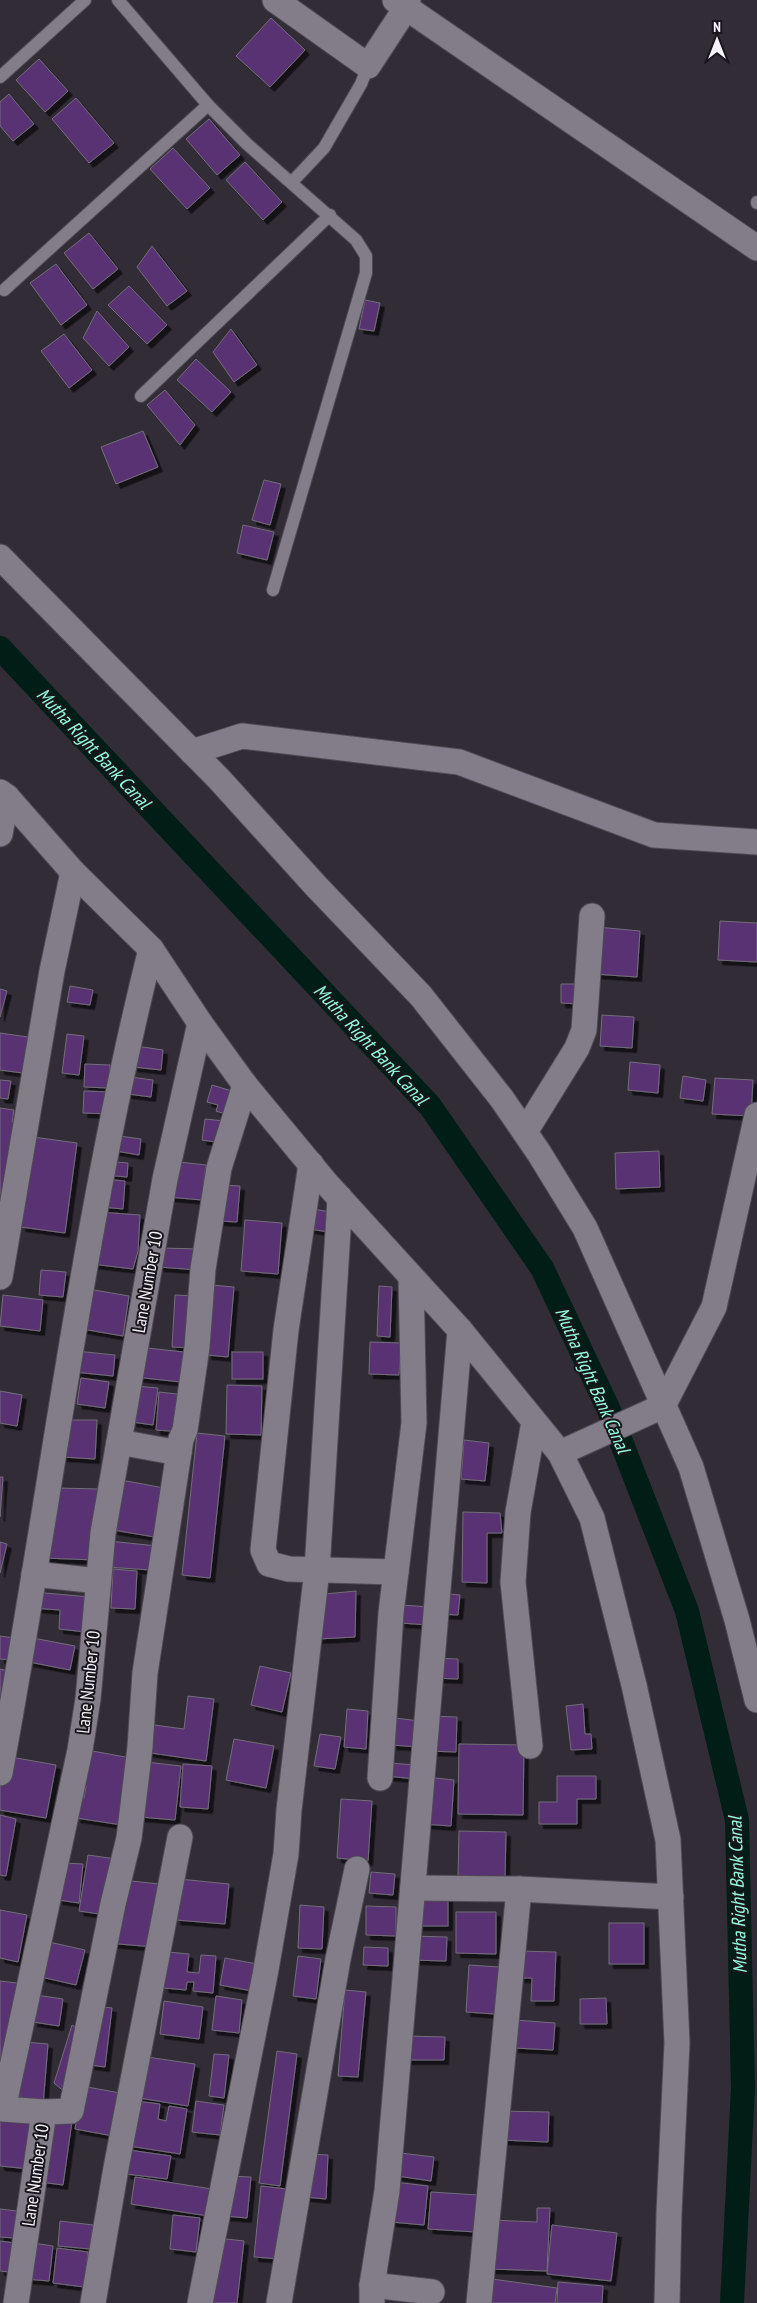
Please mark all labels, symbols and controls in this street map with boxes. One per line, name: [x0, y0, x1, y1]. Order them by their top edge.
north arrow: [692, 15, 742, 65]
text: N: [713, 18, 721, 36]
water label: Mutha Right Bank Canal: [32, 682, 157, 815]
water label: Mutha Right Bank Canal: [309, 978, 434, 1111]
street label: Lane Number 10: [127, 1229, 167, 1335]
water label: Mutha Right Bank Canal: [550, 1303, 637, 1458]
street label: Lane Number 10: [71, 1630, 105, 1734]
water label: Mutha Right Bank Canal: [722, 1815, 752, 1974]
street label: Lane Number 10: [16, 2122, 54, 2228]

